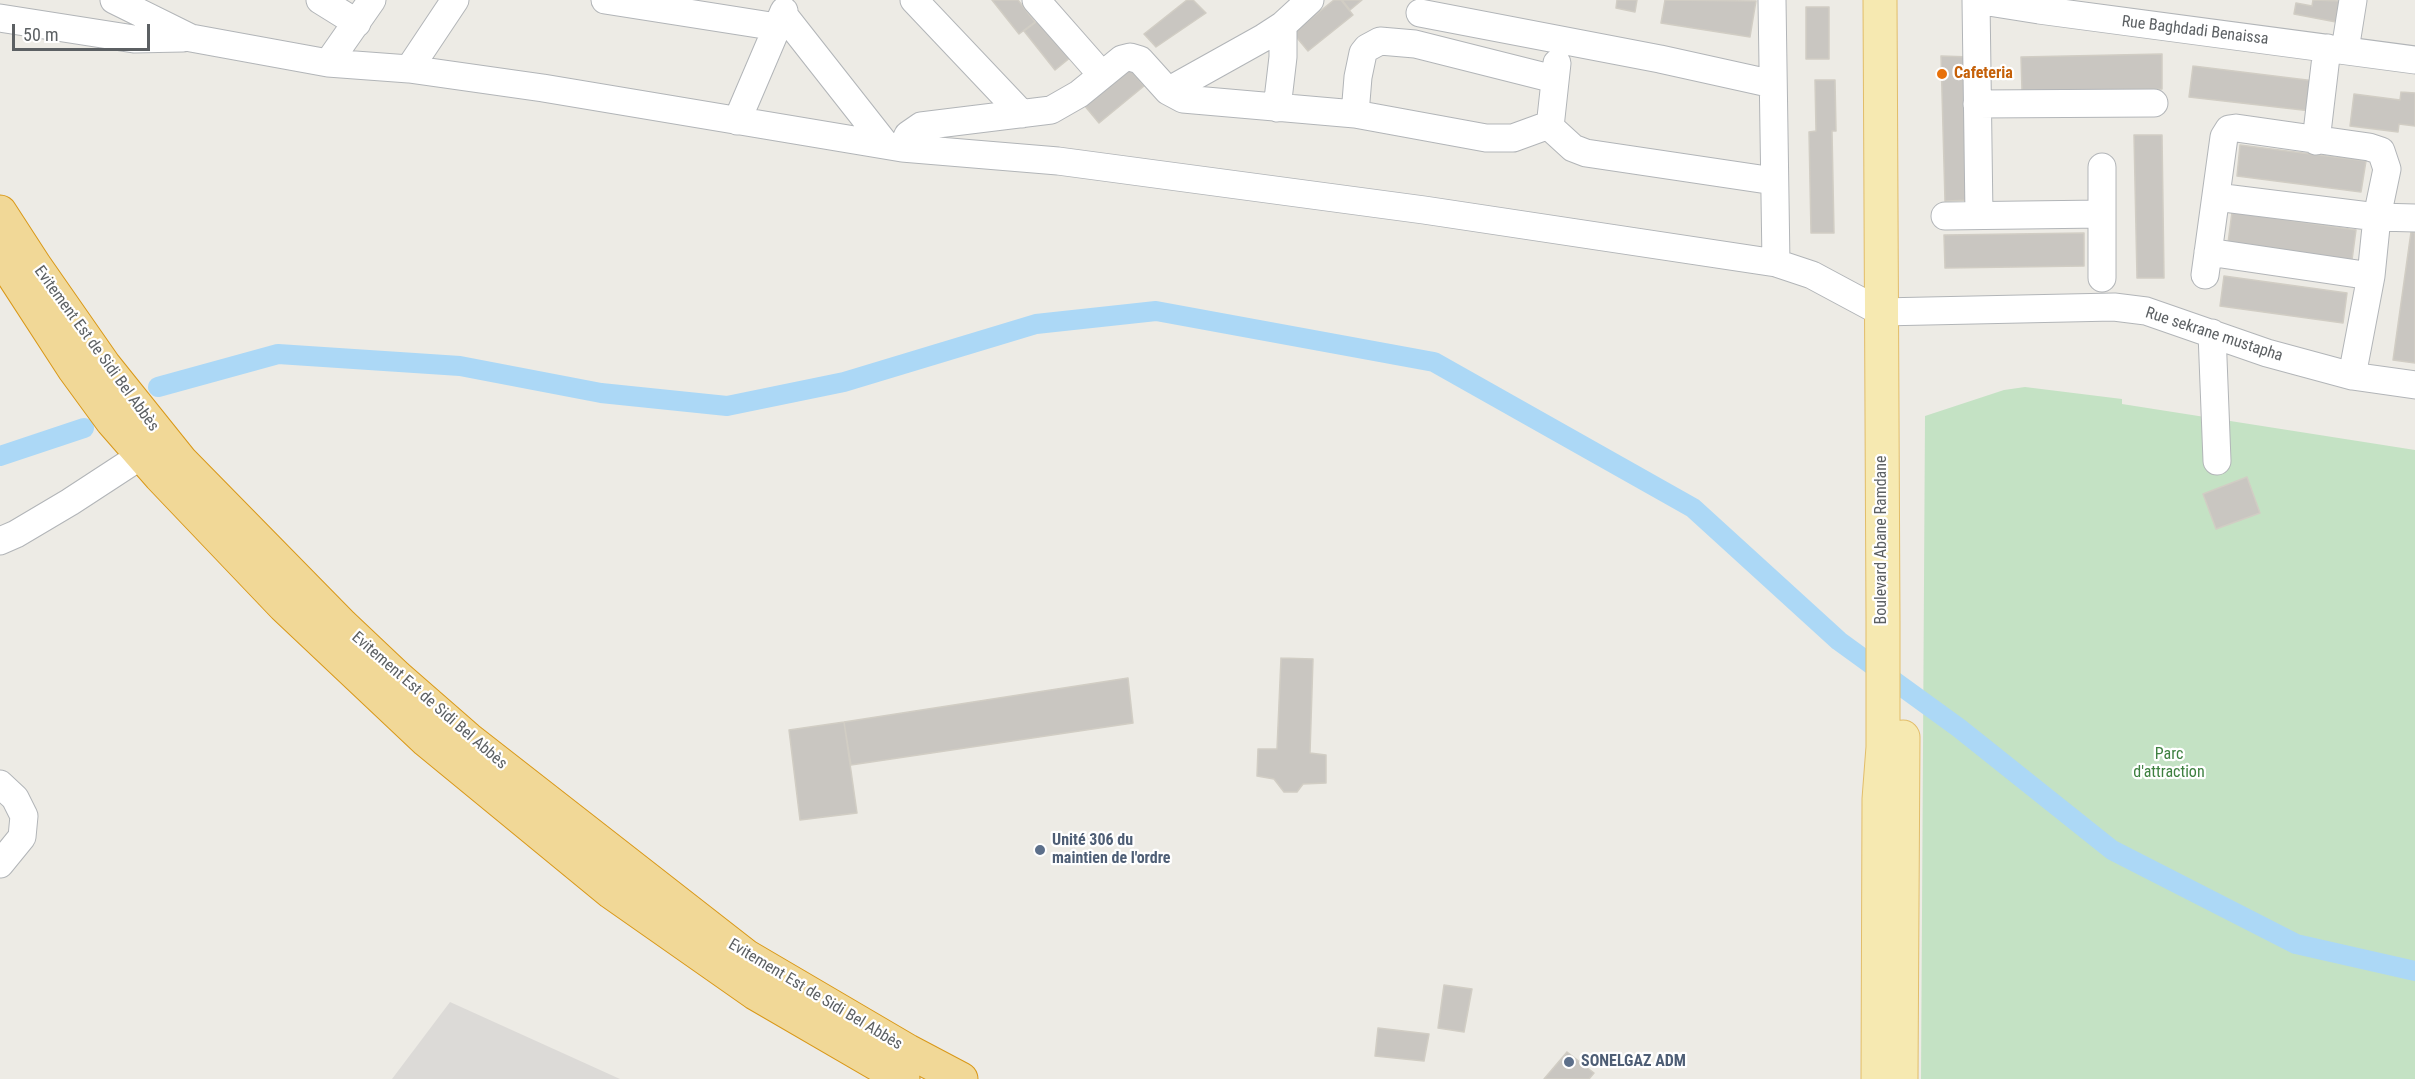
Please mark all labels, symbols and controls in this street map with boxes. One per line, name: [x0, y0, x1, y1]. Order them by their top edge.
scale bar: [15, 12, 153, 50]
street label: Rue Baghdadi Benaissa: [2120, 12, 2270, 50]
text: 50 m: [23, 24, 58, 45]
place label: Cafeteria: [1954, 64, 2013, 84]
marker: Cafeteria: [1935, 67, 1949, 81]
street label: Evitement Est de Sidi Bel Abbès: [30, 263, 162, 435]
street label: Rue sekrane mustapha: [2143, 304, 2285, 366]
street label: Boulevard Abane Ramdane: [1872, 455, 1892, 625]
street label: Evitement Est de Sidi Bel Abbès: [347, 628, 511, 774]
park label: Parc d'attraction: [2133, 745, 2205, 783]
place label: Unité 306 du maintien de l'ordre: [1052, 831, 1170, 869]
marker: Unité 306 du maintien de l'ordre: [1033, 843, 1047, 857]
street label: Evitement Est de Sidi Bel Abbès: [725, 935, 905, 1055]
place label: SONELGAZ ADM: [1581, 1052, 1686, 1072]
marker: SONELGAZ ADM: [1562, 1055, 1576, 1069]

